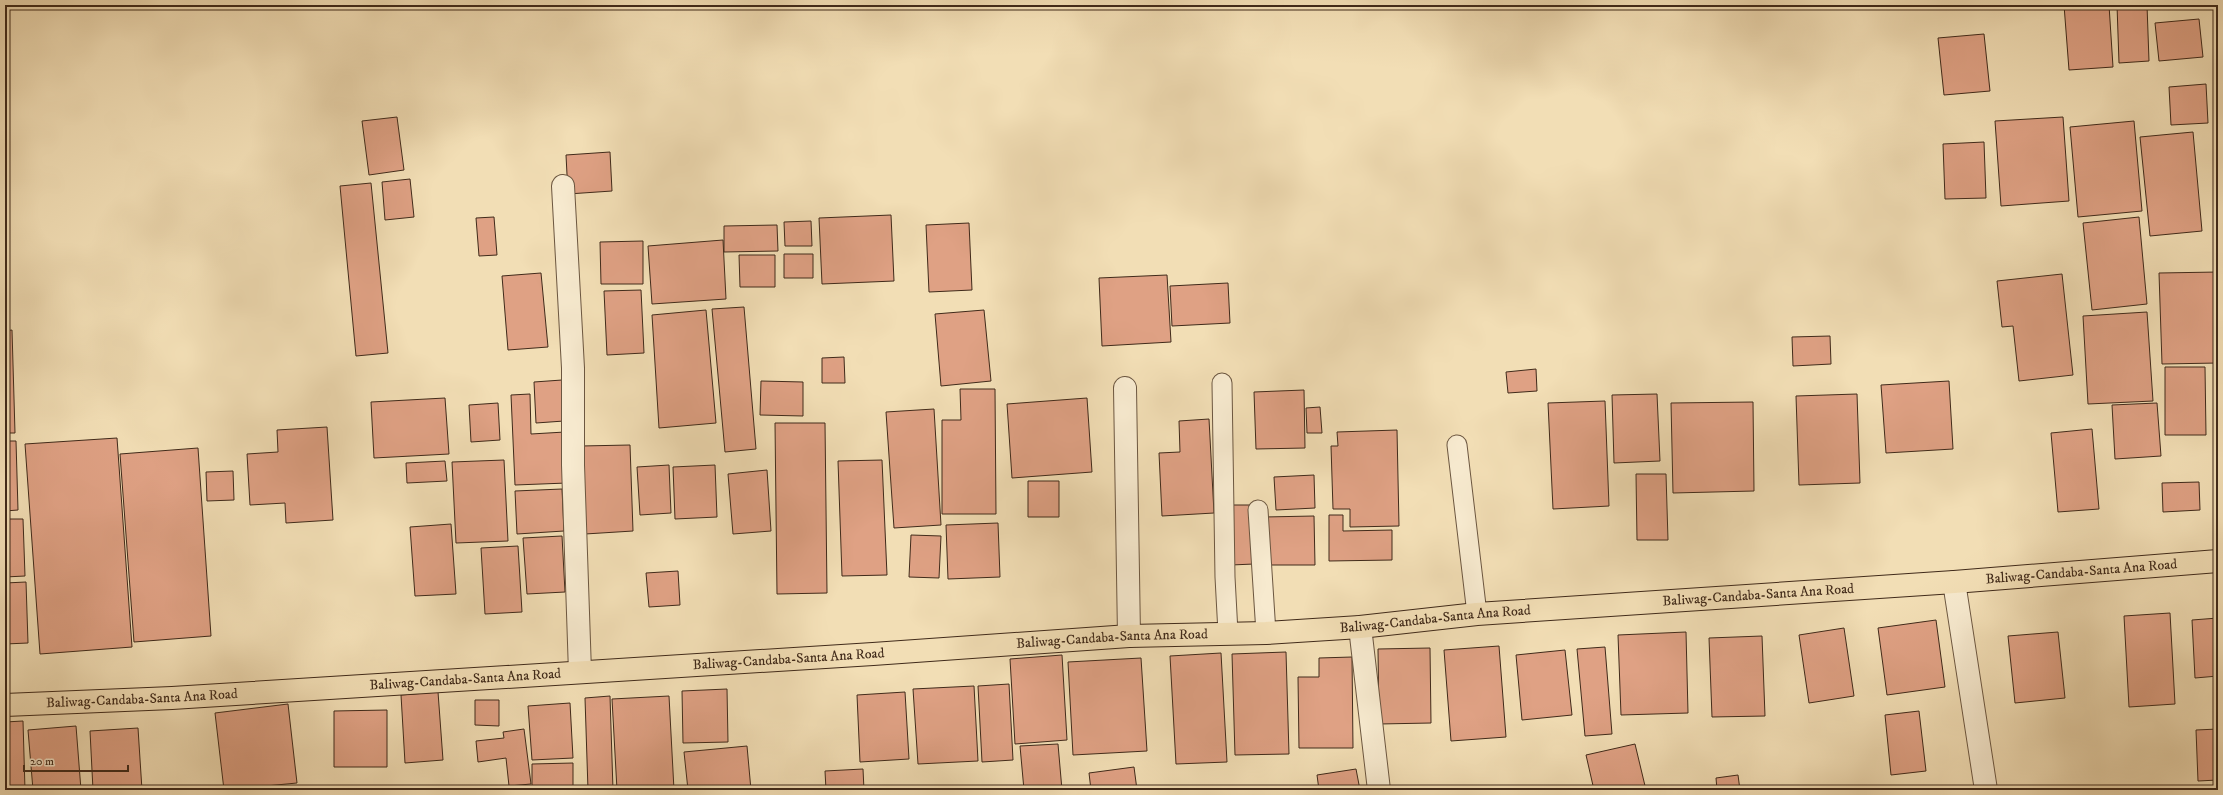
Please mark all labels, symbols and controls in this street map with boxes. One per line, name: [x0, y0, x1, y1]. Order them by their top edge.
street label: Baliwag-Candaba-Santa Ana Road: [1985, 555, 2178, 588]
street label: Baliwag-Candaba-Santa Ana Road: [1662, 580, 1855, 611]
street label: Baliwag-Candaba-Santa Ana Road: [1339, 601, 1531, 637]
street label: Baliwag-Candaba-Santa Ana Road: [1016, 625, 1208, 653]
street label: Baliwag-Candaba-Santa Ana Road: [692, 644, 885, 674]
street label: Baliwag-Candaba-Santa Ana Road: [369, 665, 562, 695]
street label: Baliwag-Candaba-Santa Ana Road: [46, 685, 238, 712]
scale bar: [24, 747, 128, 773]
text: 20 m: [30, 754, 54, 769]

